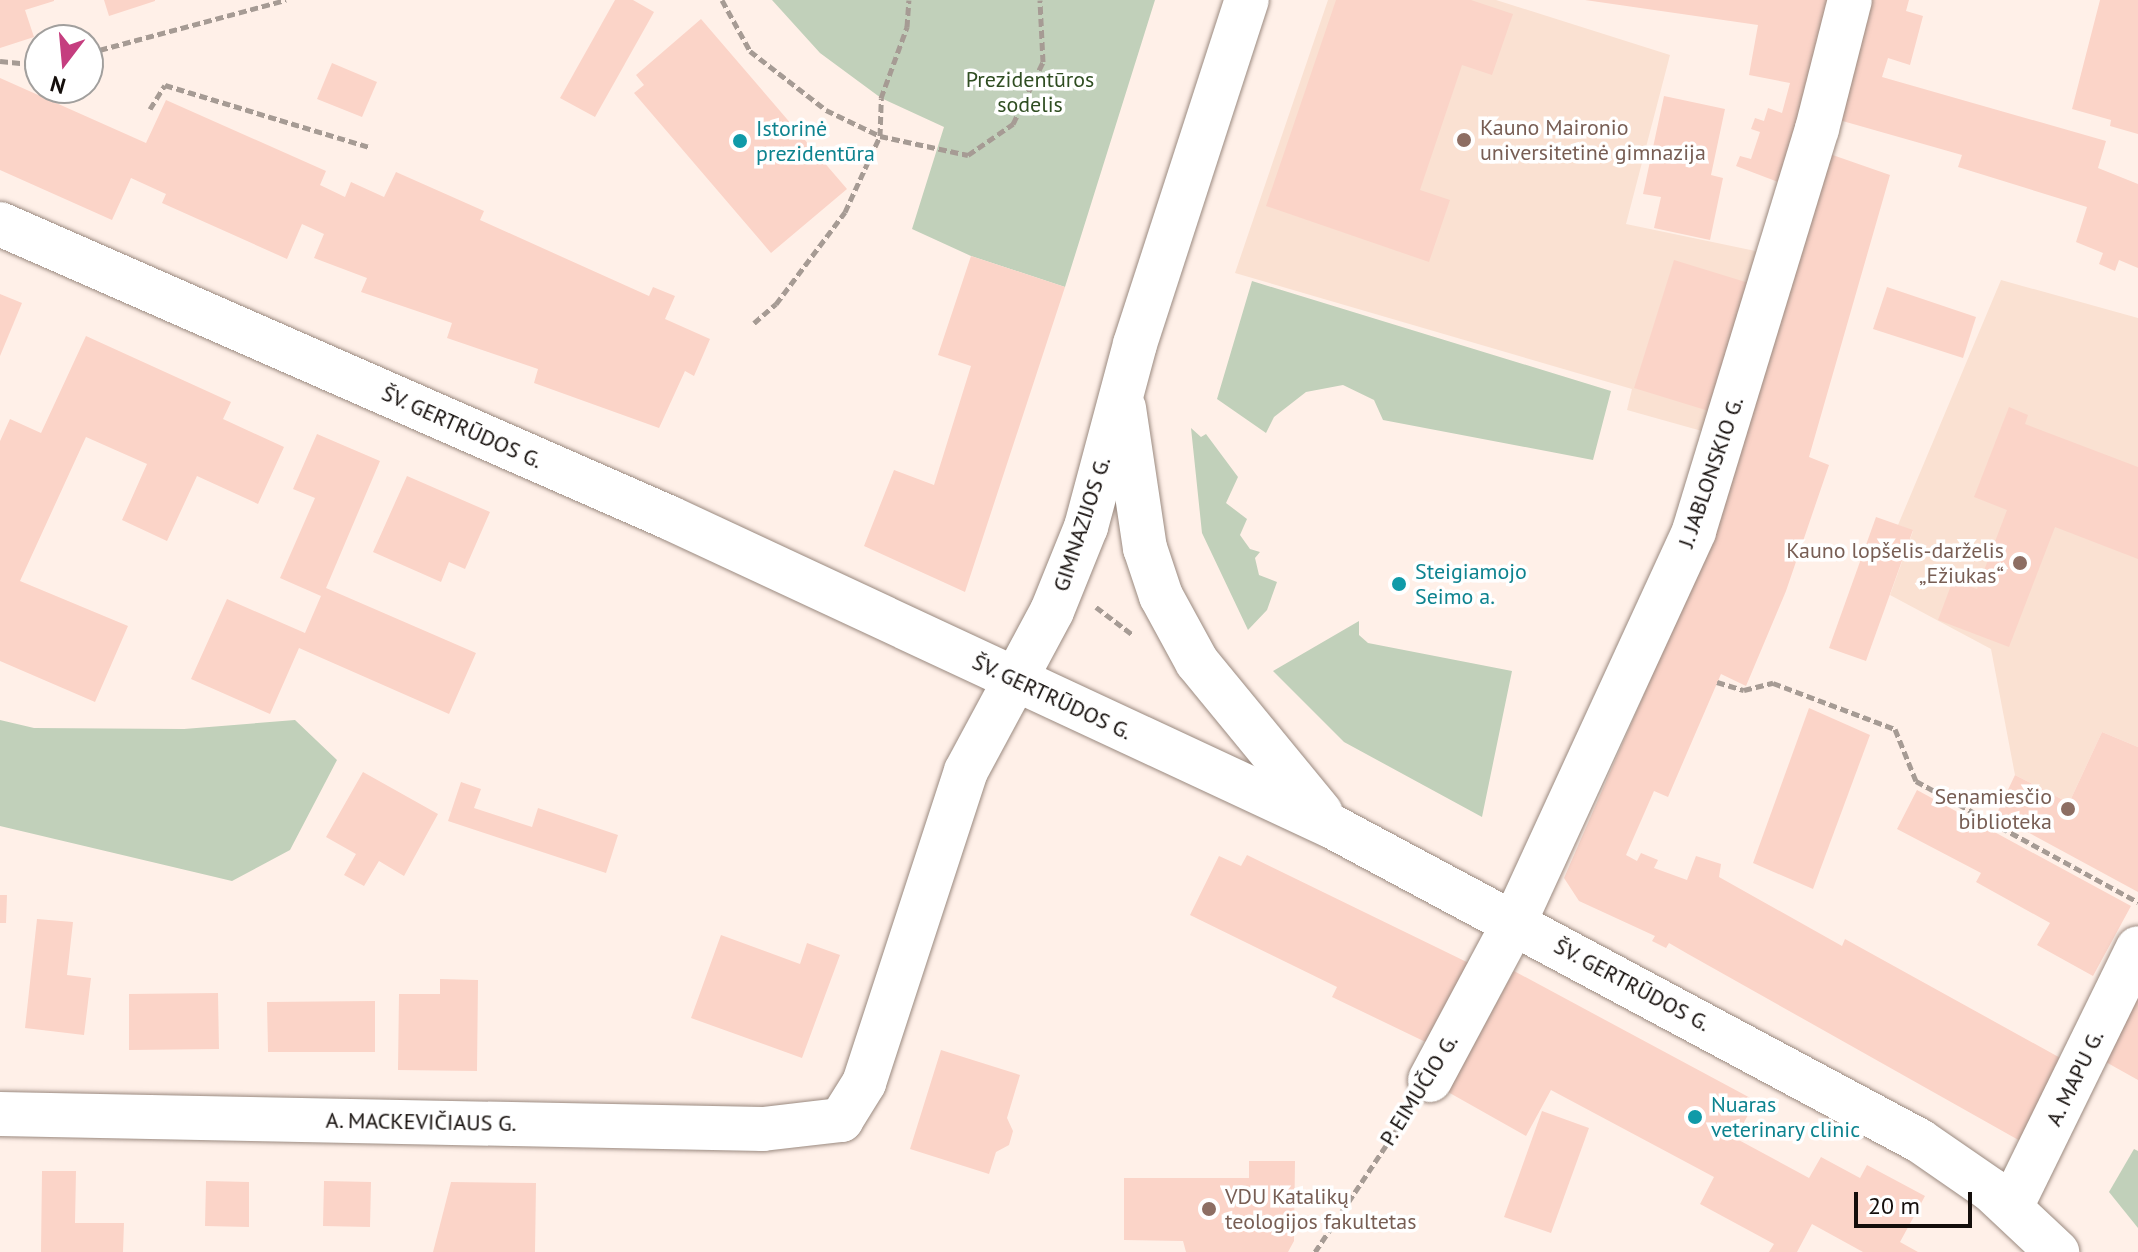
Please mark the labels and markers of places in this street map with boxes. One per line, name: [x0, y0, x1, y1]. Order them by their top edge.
place label: Kauno Maironio universitetinė gimnazija: [1480, 114, 1706, 166]
place label: Istorinė prezidentūra: [756, 115, 875, 166]
marker: Kauno Maironio universitetinė gimnazija: [1455, 131, 1473, 149]
marker: Istorinė prezidentūra: [731, 132, 749, 150]
place label: Kauno lopšelis-darželis „Ežiukas“: [1786, 537, 2004, 588]
marker: Kauno lopšelis-darželis „Ežiukas“: [2011, 554, 2029, 572]
place label: Steigiamojo Seimo a.: [1415, 558, 1527, 610]
marker: Steigiamojo Seimo a.: [1390, 575, 1408, 593]
place label: Senamiesčio biblioteka: [1934, 783, 2052, 834]
marker: Senamiesčio biblioteka: [2059, 800, 2077, 818]
place label: Nuaras veterinary clinic: [1711, 1091, 1861, 1142]
marker: Nuaras veterinary clinic: [1686, 1108, 1704, 1126]
place label: VDU Katalikų teologijos fakultetas: [1225, 1183, 1416, 1234]
marker: VDU Katalikų teologijos fakultetas: [1200, 1200, 1218, 1218]

